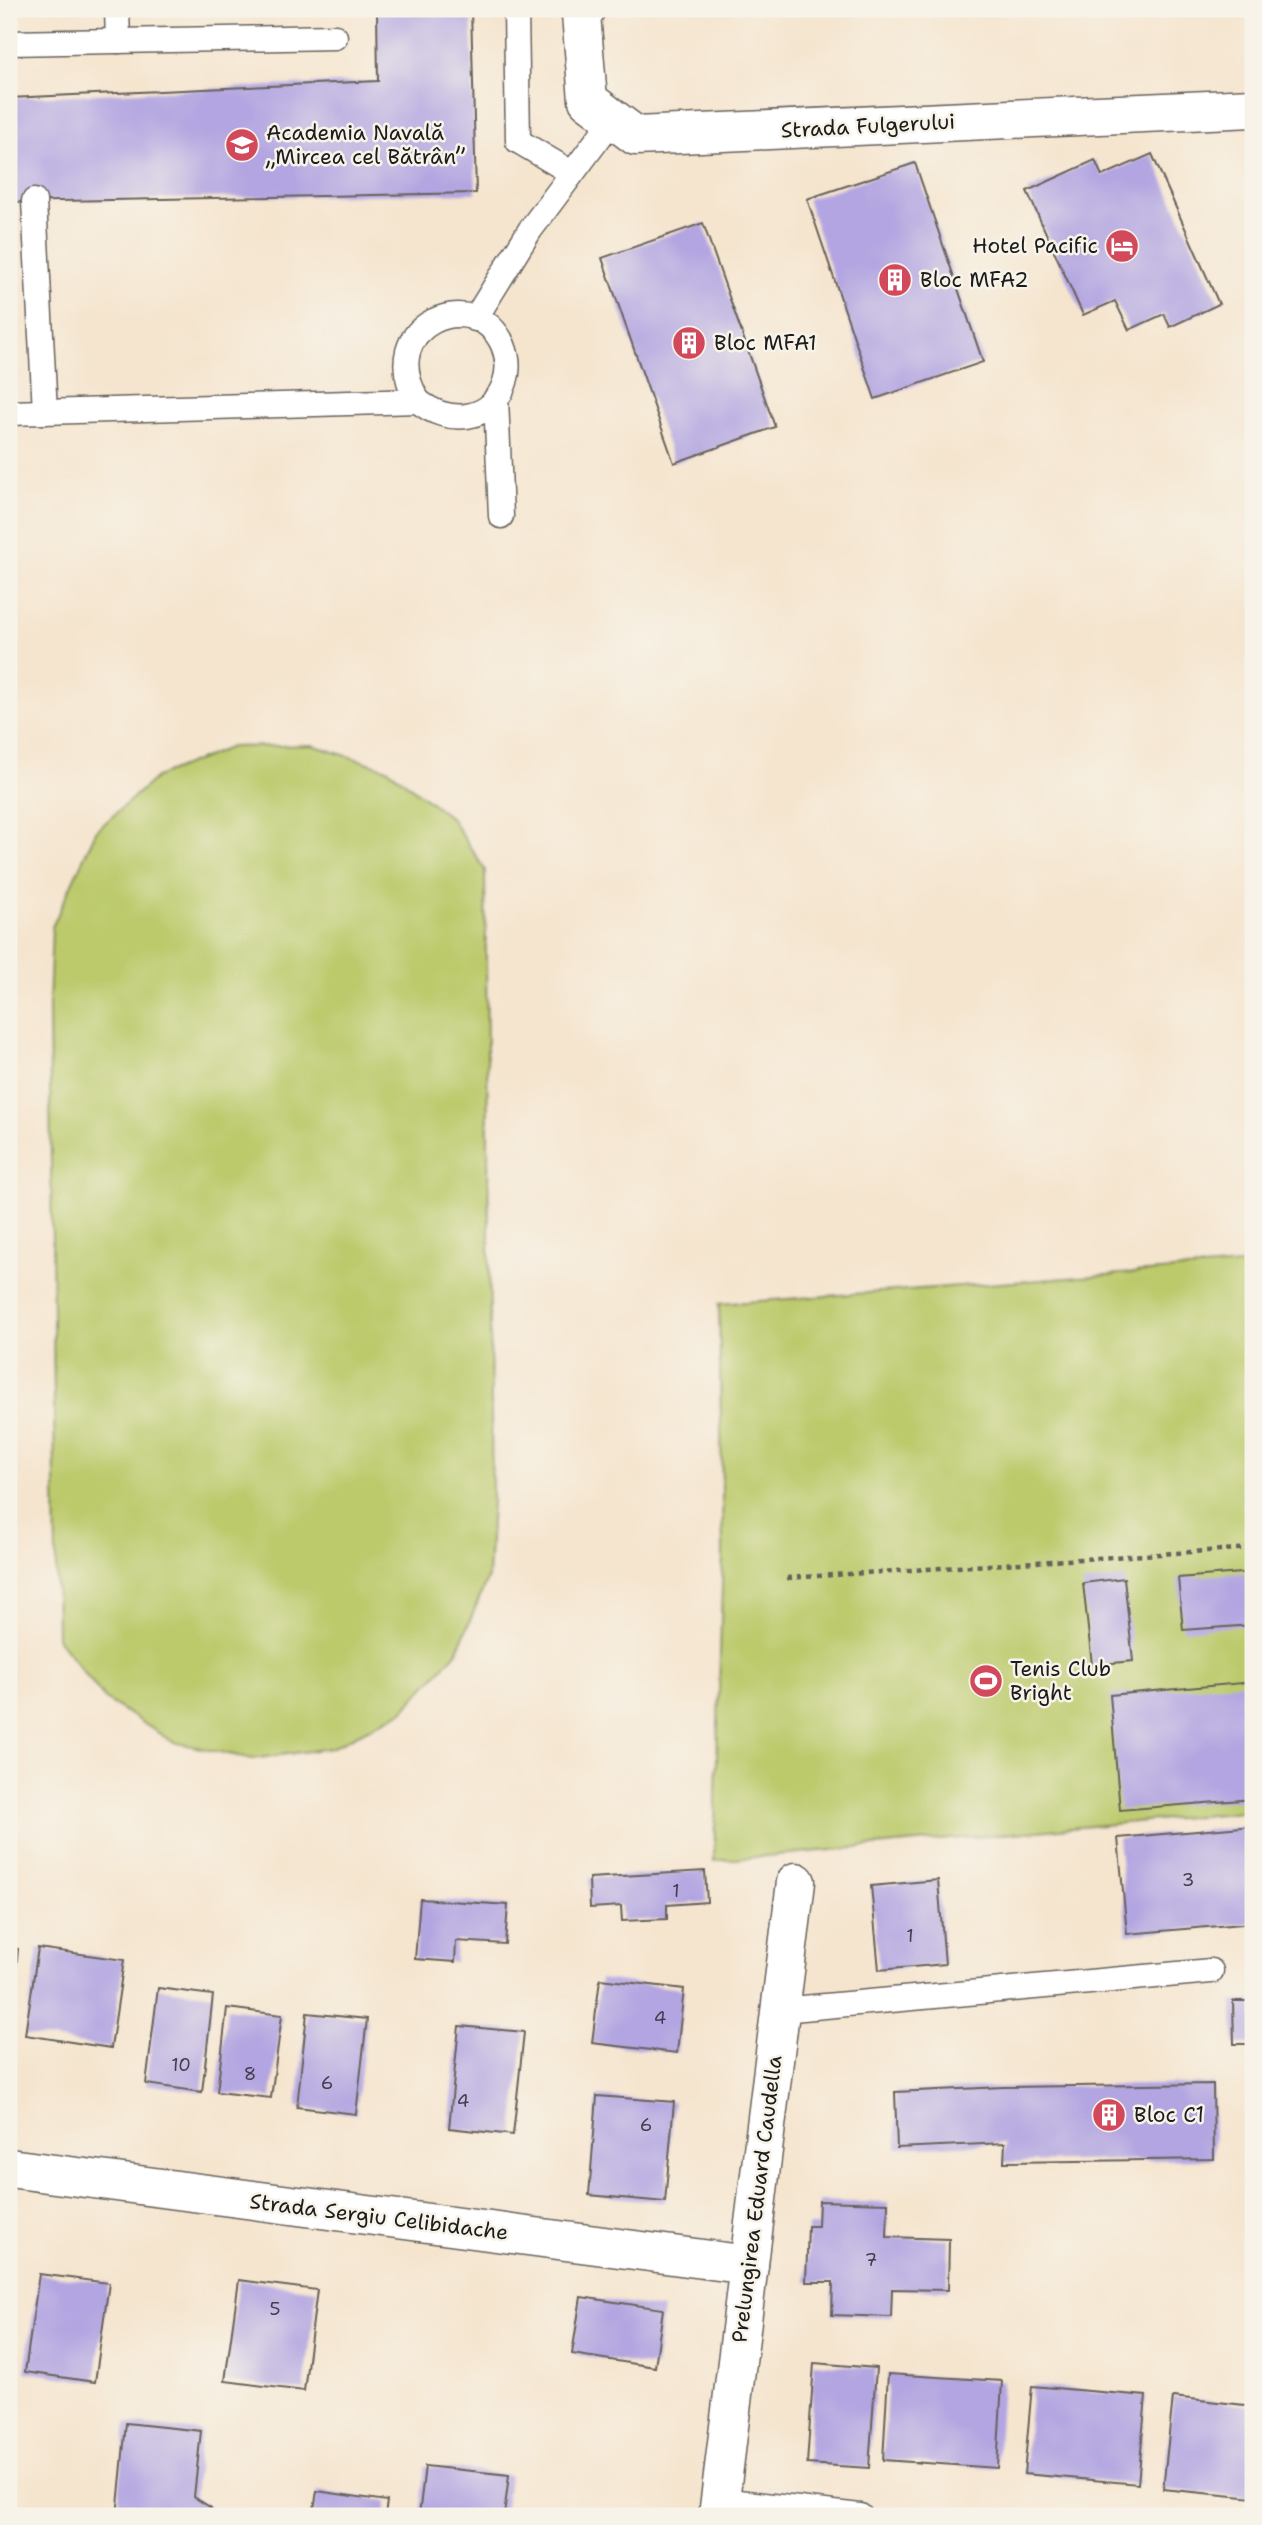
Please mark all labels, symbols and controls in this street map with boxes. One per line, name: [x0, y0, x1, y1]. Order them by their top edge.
street label: Strada Fulgerului: [780, 107, 956, 145]
place label: Academia Navală „Mircea cel Bătrân”: [265, 119, 465, 171]
school or university icon: Academia Navală „Mircea cel Bătrân”: [223, 126, 261, 164]
hotel icon: Hotel Pacific: [1103, 227, 1141, 265]
place label: Hotel Pacific: [972, 232, 1098, 260]
building icon: Bloc MFA2: [876, 261, 914, 299]
place label: Bloc MFA2: [920, 266, 1029, 294]
building icon: Bloc MFA1: [670, 324, 708, 362]
place label: Bloc MFA1: [714, 329, 817, 357]
place label: Tenis Club Bright: [1010, 1655, 1111, 1707]
sports icon: Tenis Club Bright: [967, 1662, 1005, 1700]
house number: 3: [1182, 1868, 1194, 1892]
house number: 1: [672, 1879, 680, 1903]
house number: 1: [906, 1924, 914, 1948]
house number: 4: [654, 2006, 666, 2030]
house number: 10: [171, 2053, 191, 2077]
street label: Prelungirea Eduard Caudella: [725, 2054, 789, 2344]
house number: 8: [244, 2062, 256, 2086]
house number: 6: [321, 2071, 333, 2095]
house number: 4: [457, 2089, 469, 2113]
building icon: Bloc C1: [1090, 2096, 1128, 2134]
place label: Bloc C1: [1134, 2101, 1204, 2129]
house number: 6: [640, 2113, 652, 2137]
street label: Strada Sergiu Celibidache: [248, 2187, 510, 2247]
house number: 7: [865, 2248, 877, 2272]
house number: 5: [269, 2297, 281, 2321]

